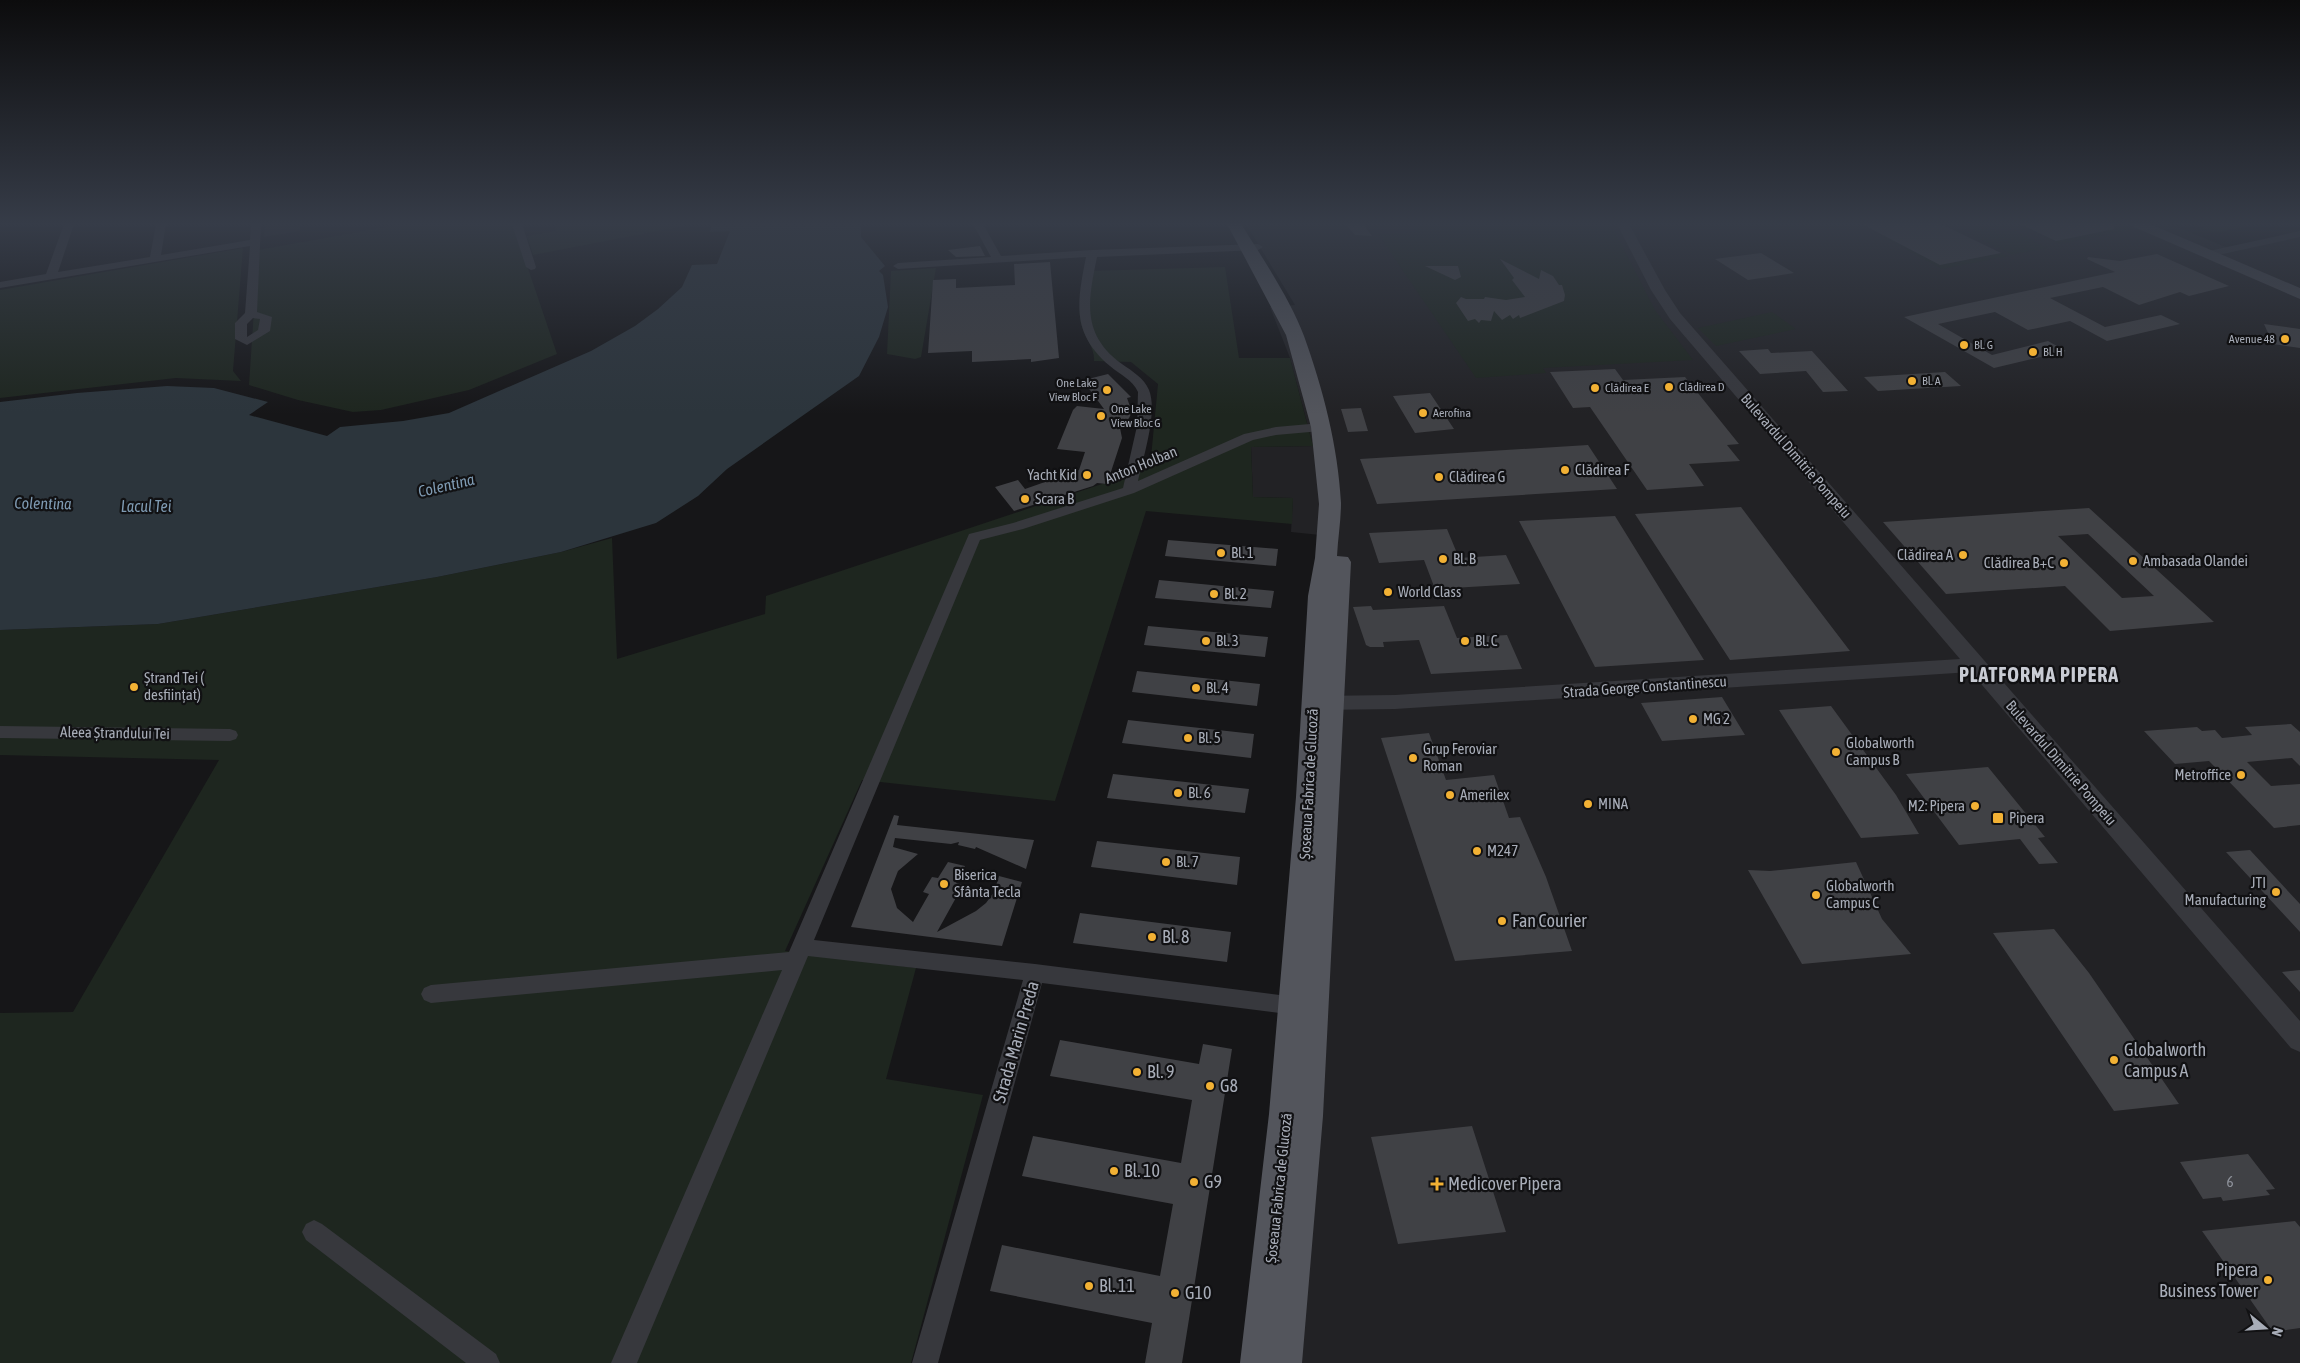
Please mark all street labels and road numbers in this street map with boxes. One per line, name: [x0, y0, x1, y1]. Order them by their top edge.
street label: Bulevardul Dimitrie Pompeiu: [1738, 390, 1855, 521]
street label: Anton Holban: [1102, 442, 1179, 487]
street label: Strada George Constantinescu: [1563, 672, 1727, 701]
street label: Bulevardul Dimitrie Pompeiu: [2003, 697, 2120, 828]
street label: Șoseaua Fabrica de Glucoză: [1296, 708, 1321, 860]
street label: Aleea Ștrandului Tei: [60, 723, 170, 742]
street label: Strada Marin Preda: [988, 979, 1043, 1105]
street label: Șoseaua Fabrica de Glucoză: [1262, 1112, 1295, 1264]

